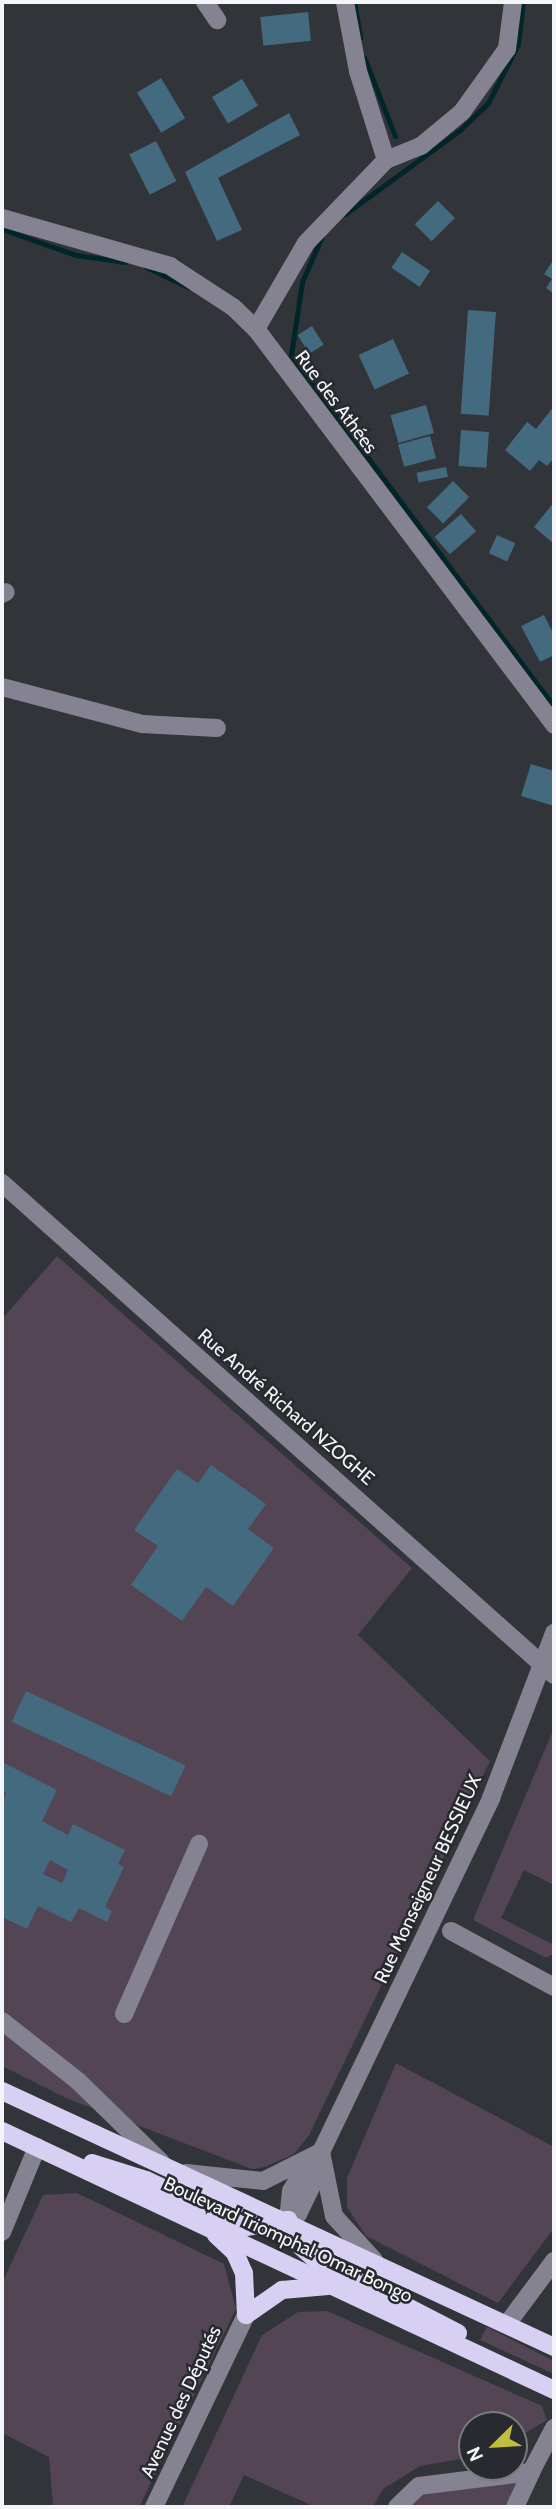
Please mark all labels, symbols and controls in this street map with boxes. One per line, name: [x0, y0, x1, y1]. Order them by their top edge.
street label: Rue des Athées: [290, 346, 382, 458]
street label: Rue André Richard NZOGHE: [193, 1324, 379, 1490]
street label: Rue Monseigneur BESSIEUX: [370, 1771, 486, 1987]
street label: Boulevard Triomphal Omar Bongo: [160, 2172, 416, 2308]
street label: Avenue des Députés: [136, 2322, 226, 2482]
north arrow: [458, 2411, 528, 2481]
text: N: [462, 2443, 488, 2465]

